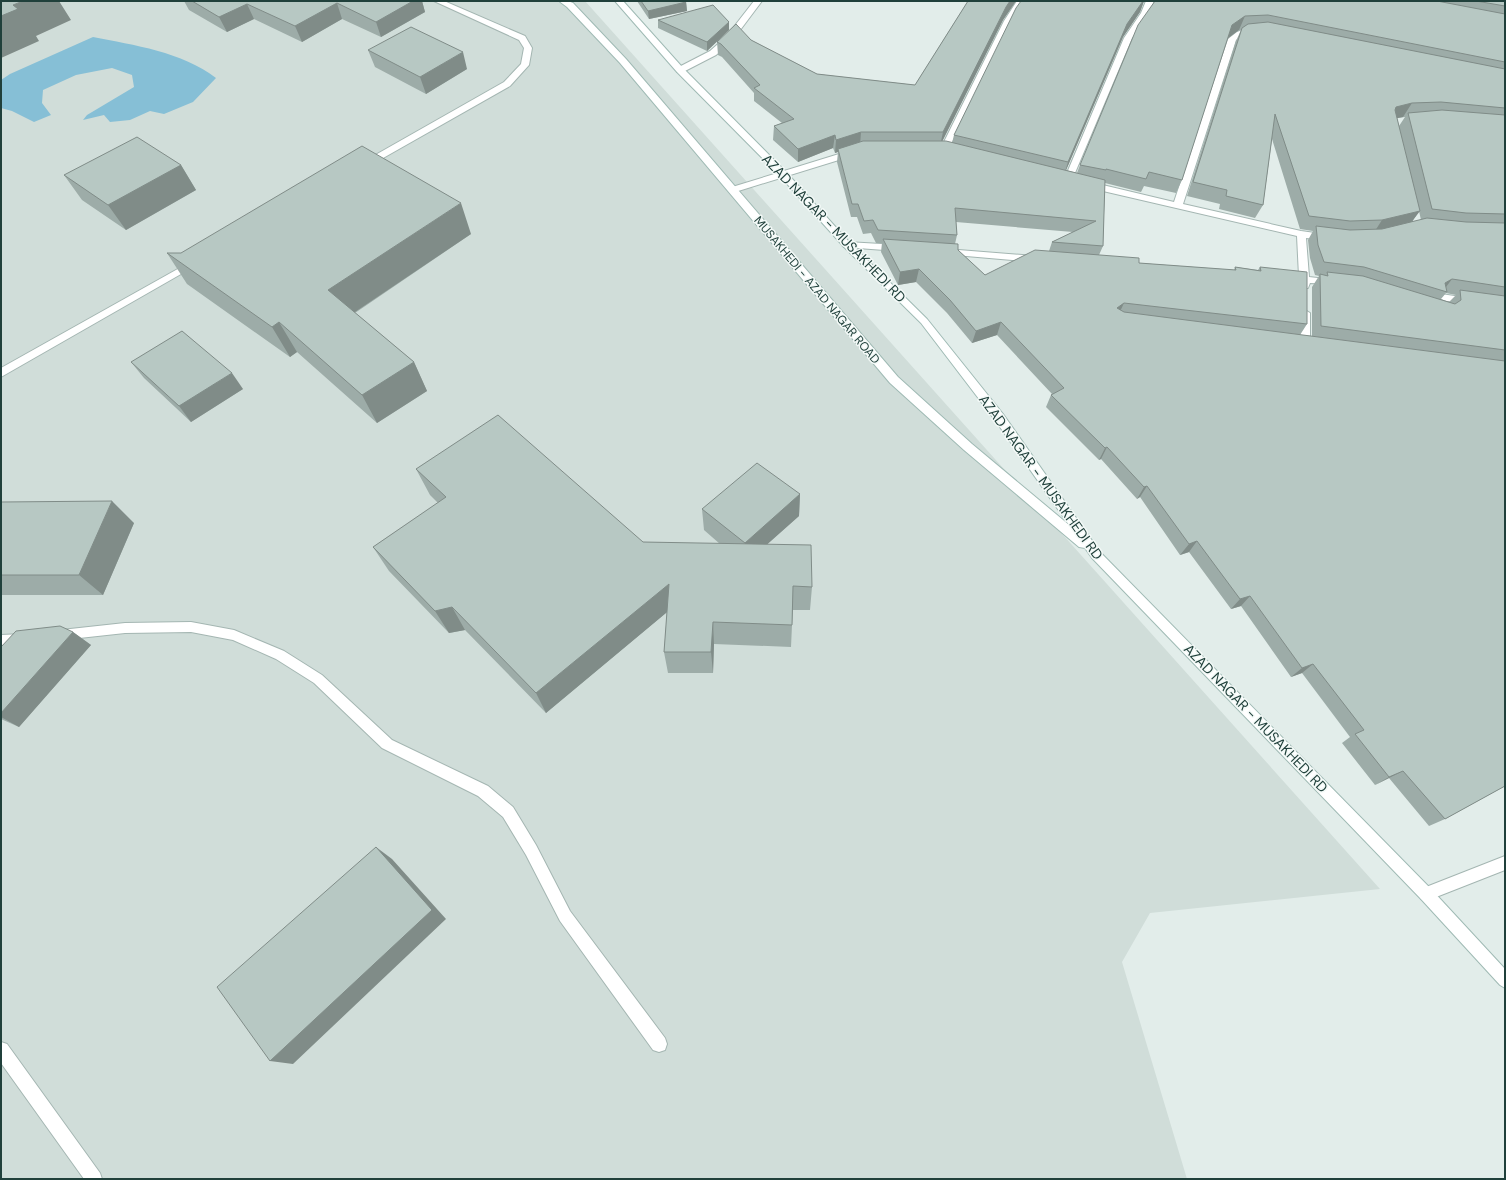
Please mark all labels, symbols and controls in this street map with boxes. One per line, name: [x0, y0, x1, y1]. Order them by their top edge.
street label: AZAD NAGAR - MUSAKHEDI RD: [758, 150, 910, 306]
street label: MUSAKHEDI - AZAD NAGAR ROAD: [750, 213, 884, 367]
street label: AZAD NAGAR - MUSAKHEDI RD: [975, 391, 1107, 563]
street label: AZAD NAGAR - MUSAKHEDI RD: [1180, 640, 1332, 796]

